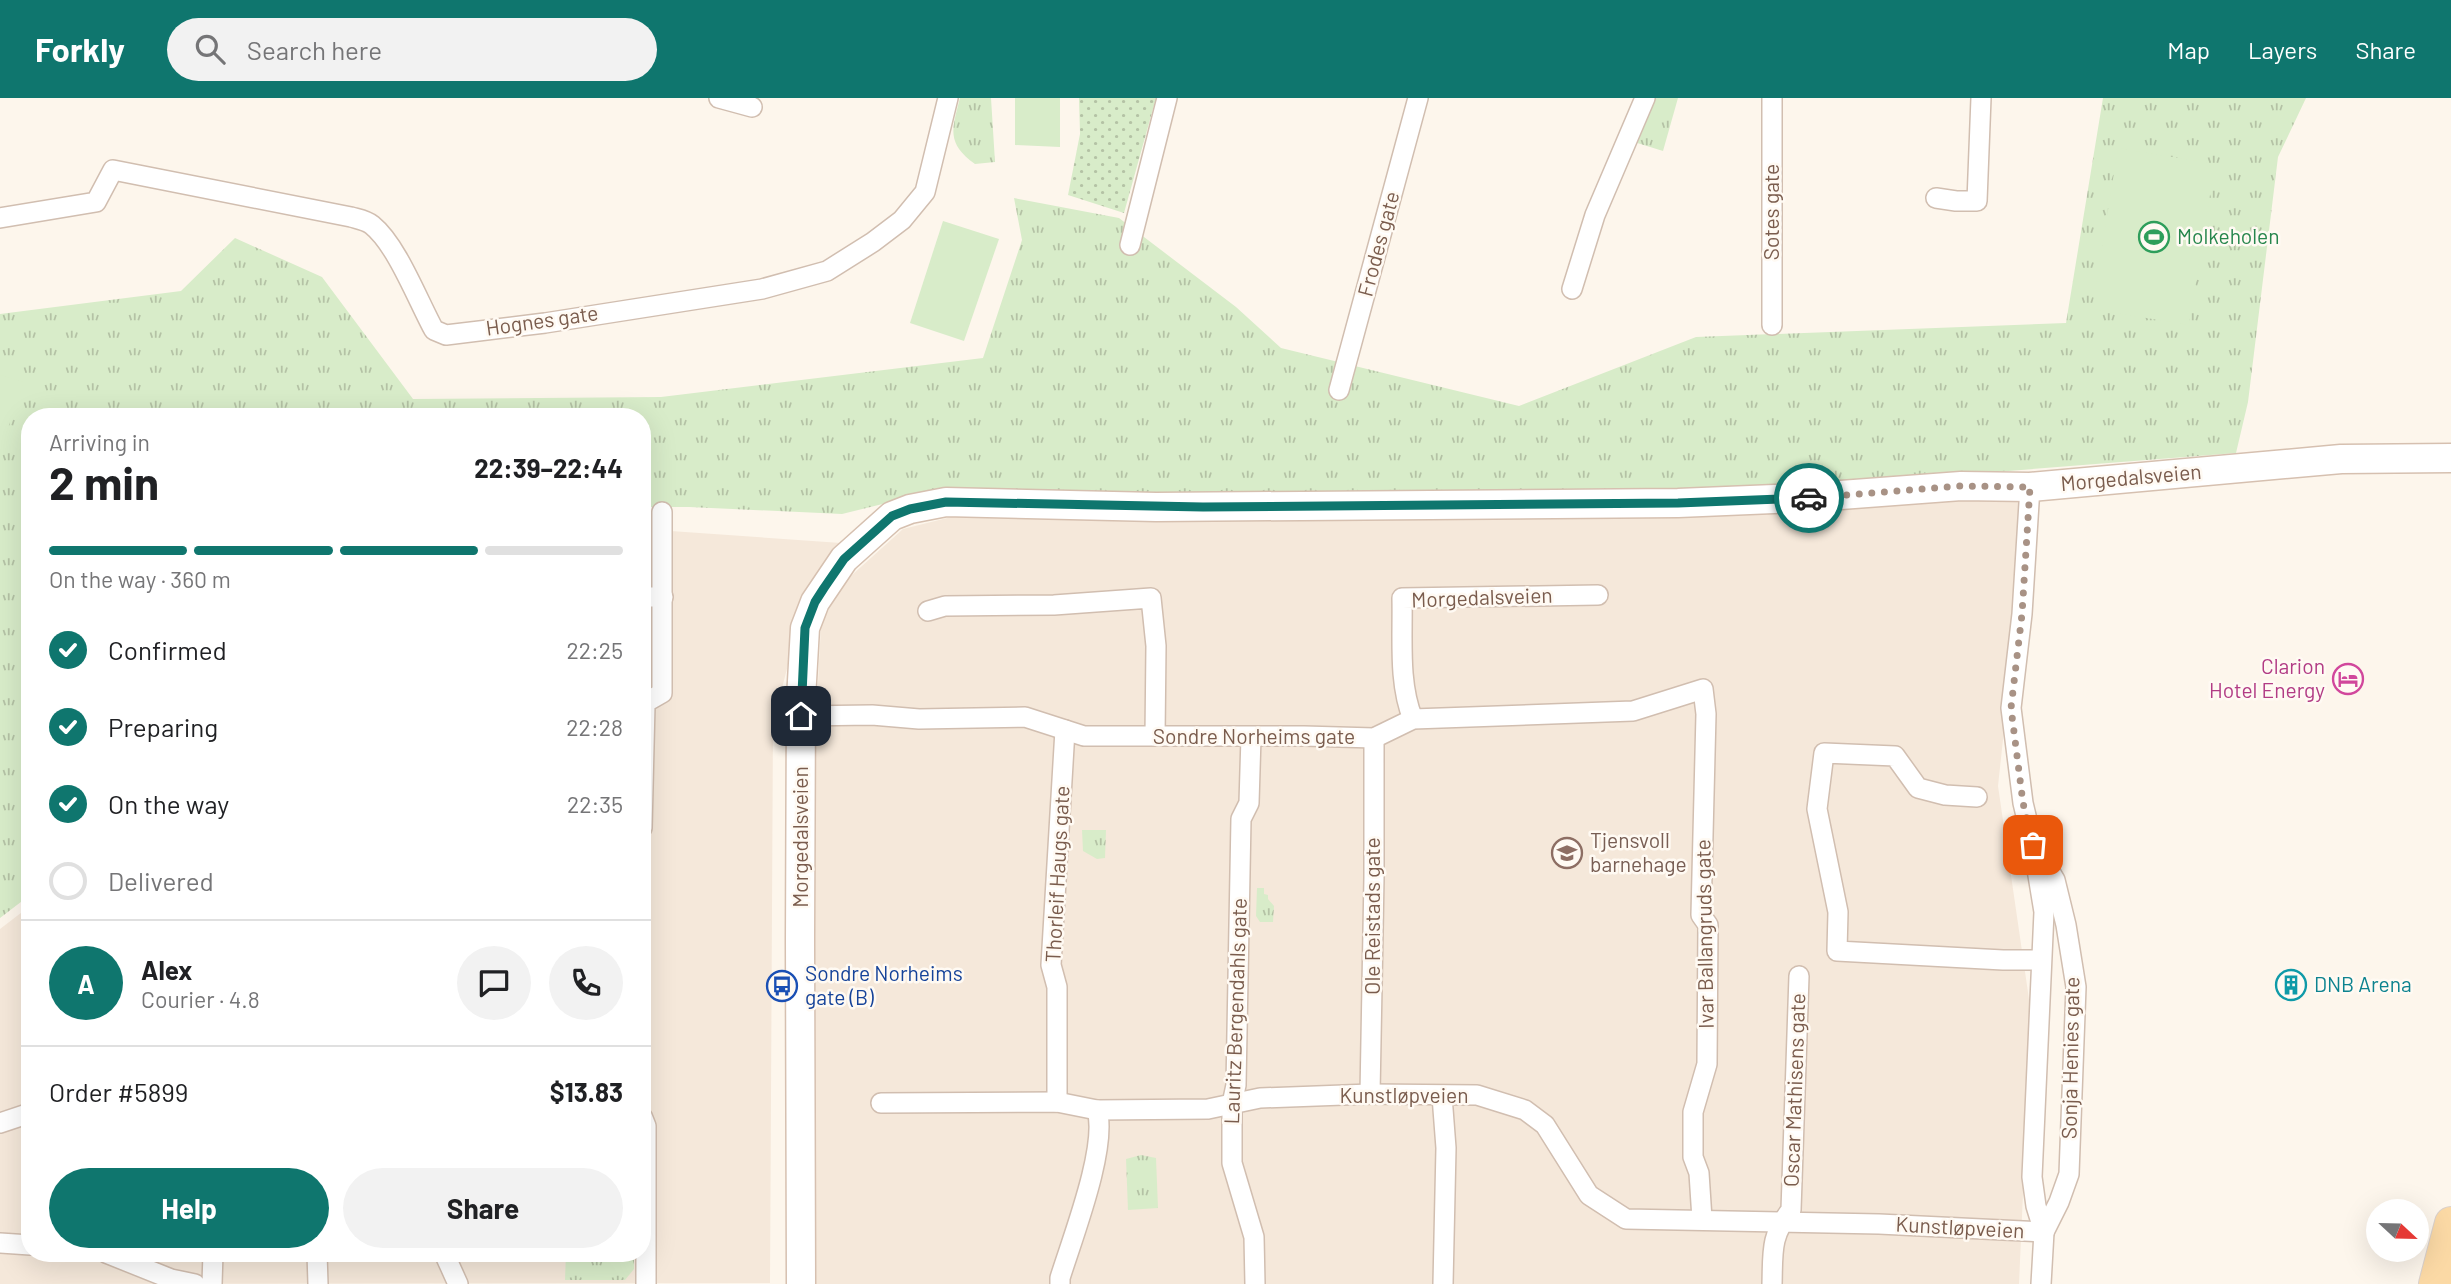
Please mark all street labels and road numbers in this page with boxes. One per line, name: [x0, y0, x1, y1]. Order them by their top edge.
street label: Sotes gate: [1758, 164, 1783, 260]
street label: Frodes gate: [1352, 188, 1404, 299]
street label: Hognes gate: [484, 299, 600, 340]
street label: Morgedalsveien: [2059, 458, 2202, 495]
street label: Morgedalsveien: [1411, 582, 1553, 611]
street label: Sondre Norheims gate: [1153, 723, 1355, 748]
street label: Morgedalsveien: [787, 766, 812, 908]
street label: Thorleif Haugs gate: [1039, 785, 1074, 963]
street label: Ole Reistads gate: [1359, 837, 1384, 995]
street label: Ivar Ballangruds gate: [1689, 839, 1718, 1029]
street label: Lauritz Bergendahls gate: [1218, 897, 1251, 1125]
street label: Sonja Henies gate: [2056, 977, 2083, 1139]
street label: Oscar Mathisens gate: [1778, 993, 1809, 1187]
street label: Kunstløpveien: [1339, 1082, 1469, 1107]
street label: Kunstløpveien: [1895, 1211, 2025, 1242]

